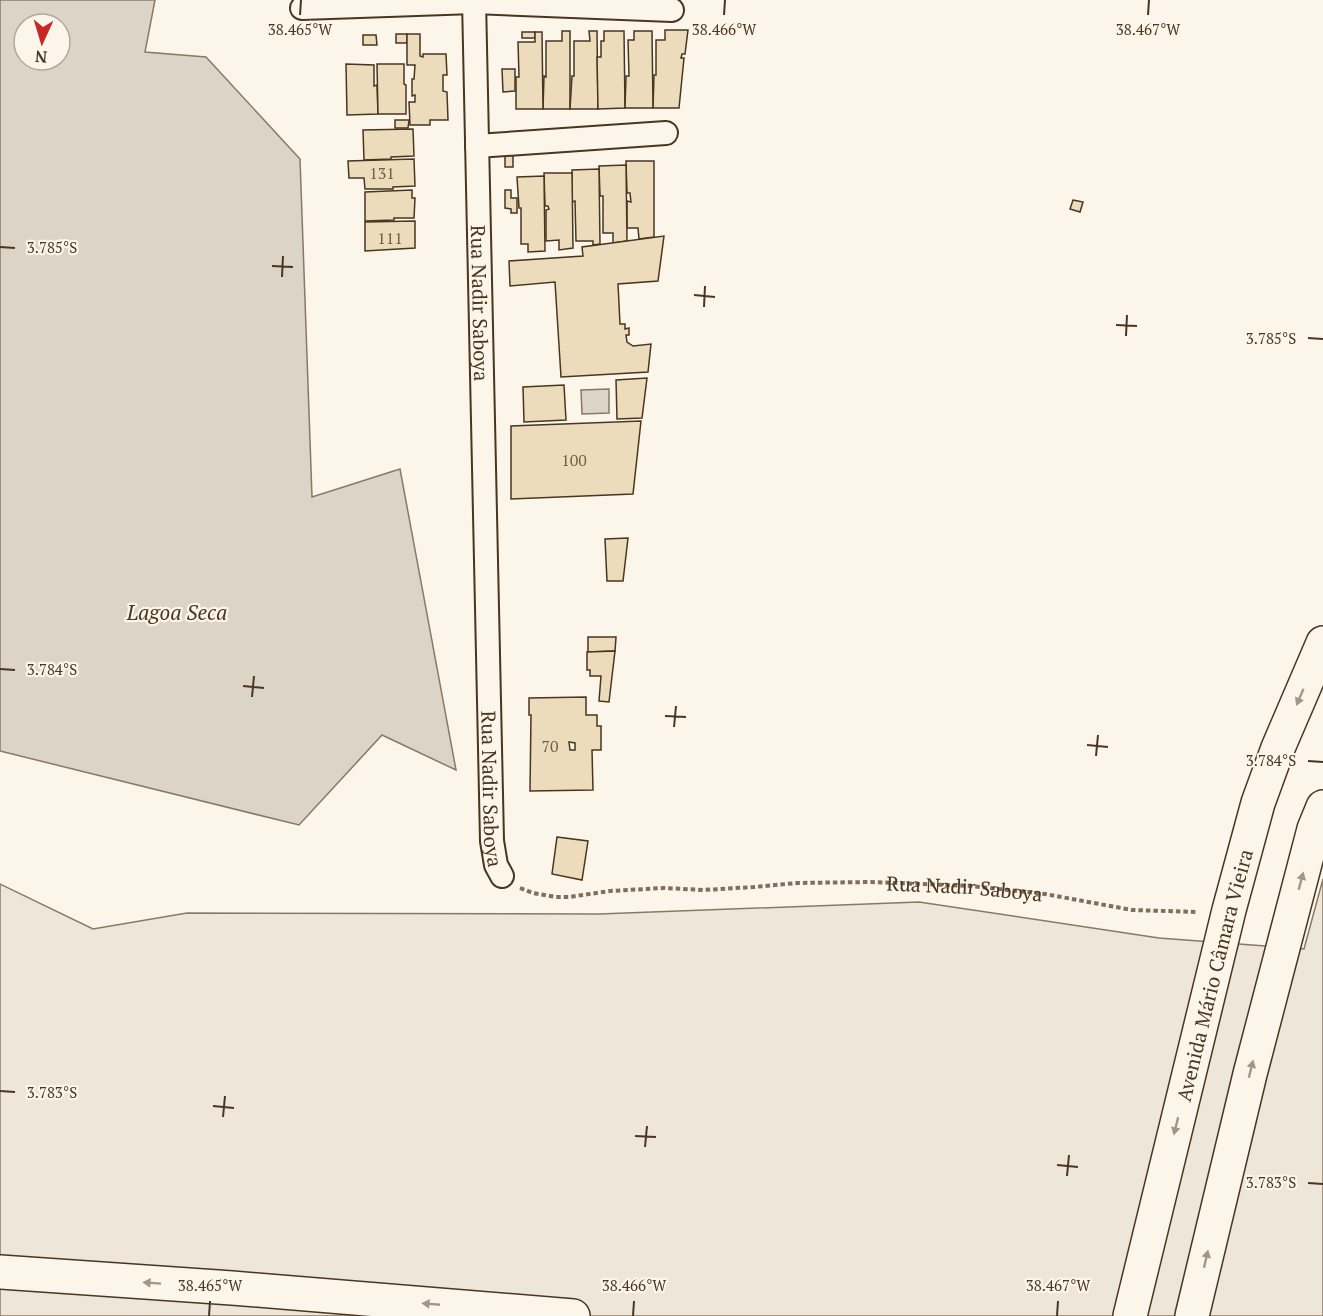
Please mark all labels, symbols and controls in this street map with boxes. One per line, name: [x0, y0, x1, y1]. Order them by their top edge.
north arrow: [12, 12, 72, 72]
text: 38.465°W: [268, 19, 333, 39]
text: 38.466°W: [692, 19, 757, 39]
text: 38.467°W: [1116, 19, 1181, 39]
text: N: [34, 46, 48, 68]
house number: 131: [369, 162, 395, 184]
street label: Rua Nadir Saboya: [465, 224, 496, 381]
house number: 111: [377, 227, 403, 249]
text: 3.785°S: [27, 237, 77, 257]
text: 3.785°S: [1246, 328, 1296, 348]
house number: 100: [561, 449, 587, 471]
water label: Lagoa Seca: [126, 598, 227, 626]
text: 3.784°S: [27, 659, 77, 679]
one-way arrow: [1295, 688, 1305, 706]
street label: Rua Nadir Saboya: [476, 710, 510, 869]
house number: 70: [541, 735, 559, 757]
text: 3.784°S: [1246, 750, 1296, 770]
street label: Avenida Mário Câmara Vieira: [1169, 846, 1258, 1104]
street label: Rua Nadir Saboya: [886, 869, 1044, 907]
one-way arrow: [1296, 872, 1306, 890]
one-way arrow: [1247, 1060, 1256, 1078]
text: 3.783°S: [27, 1082, 77, 1102]
one-way arrow: [1171, 1116, 1181, 1135]
text: 3.783°S: [1246, 1172, 1296, 1192]
one-way arrow: [1201, 1250, 1211, 1268]
text: 38.465°W: [178, 1275, 243, 1295]
text: 38.466°W: [602, 1275, 667, 1295]
text: 38.467°W: [1026, 1275, 1091, 1295]
one-way arrow: [143, 1278, 162, 1287]
one-way arrow: [421, 1300, 440, 1309]

